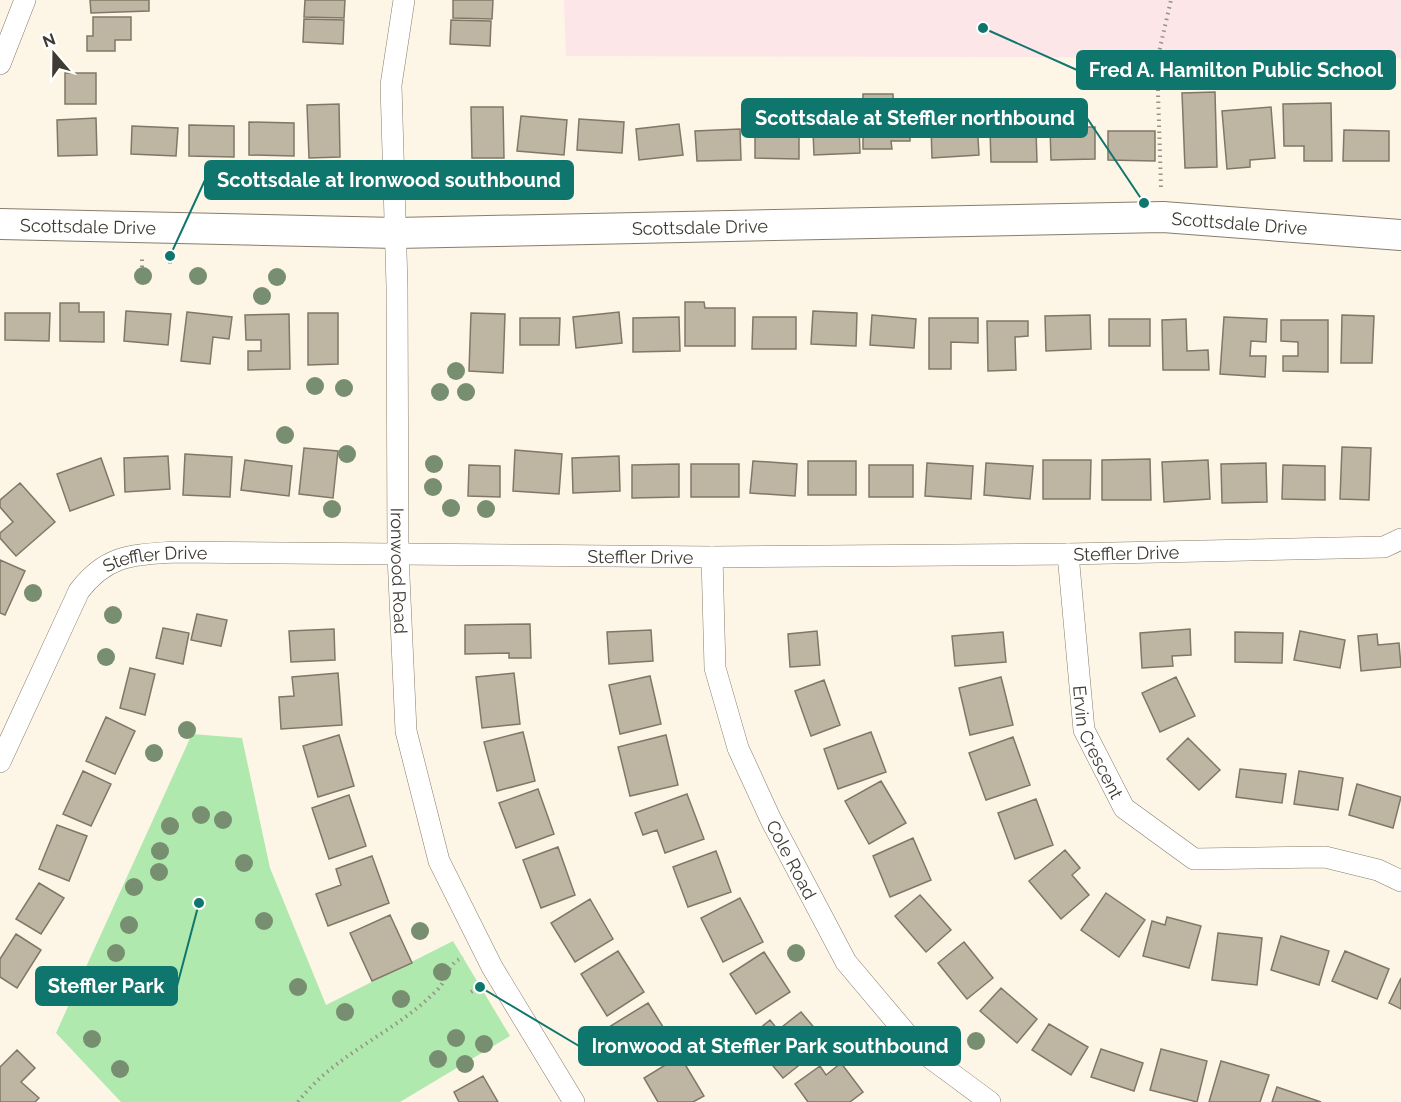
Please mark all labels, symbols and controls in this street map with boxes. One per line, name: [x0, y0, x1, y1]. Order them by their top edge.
north arrow: [24, 24, 84, 84]
text: N: [40, 29, 58, 51]
callout: Fred A. Hamilton Public School: [1077, 51, 1395, 89]
text: Fred A. Hamilton Public School: [1089, 58, 1384, 82]
callout: Scottsdale at Steffler northbound: [742, 99, 1087, 137]
text: Scottsdale at Steffler northbound: [755, 106, 1075, 130]
callout: Scottsdale at Ironwood southbound: [205, 161, 573, 199]
text: Scottsdale at Ironwood southbound: [217, 168, 561, 192]
street label: Scottsdale Drive: [1171, 207, 1309, 238]
street label: Scottsdale Drive: [20, 214, 157, 238]
street label: Scottsdale Drive: [632, 215, 769, 239]
street label: Ironwood Road: [387, 508, 412, 634]
street label: Steffler Drive: [99, 541, 208, 576]
street label: Steffler Drive: [1073, 541, 1180, 564]
street label: Steffler Drive: [587, 545, 694, 567]
street label: Ervin Crescent: [1069, 684, 1128, 802]
street label: Cole Road: [762, 816, 821, 902]
callout: Steffler Park: [36, 967, 177, 1005]
text: Steffler Park: [48, 974, 165, 998]
callout: Ironwood at Steffler Park southbound: [579, 1027, 960, 1065]
text: Ironwood at Steffler Park southbound: [591, 1034, 949, 1058]

